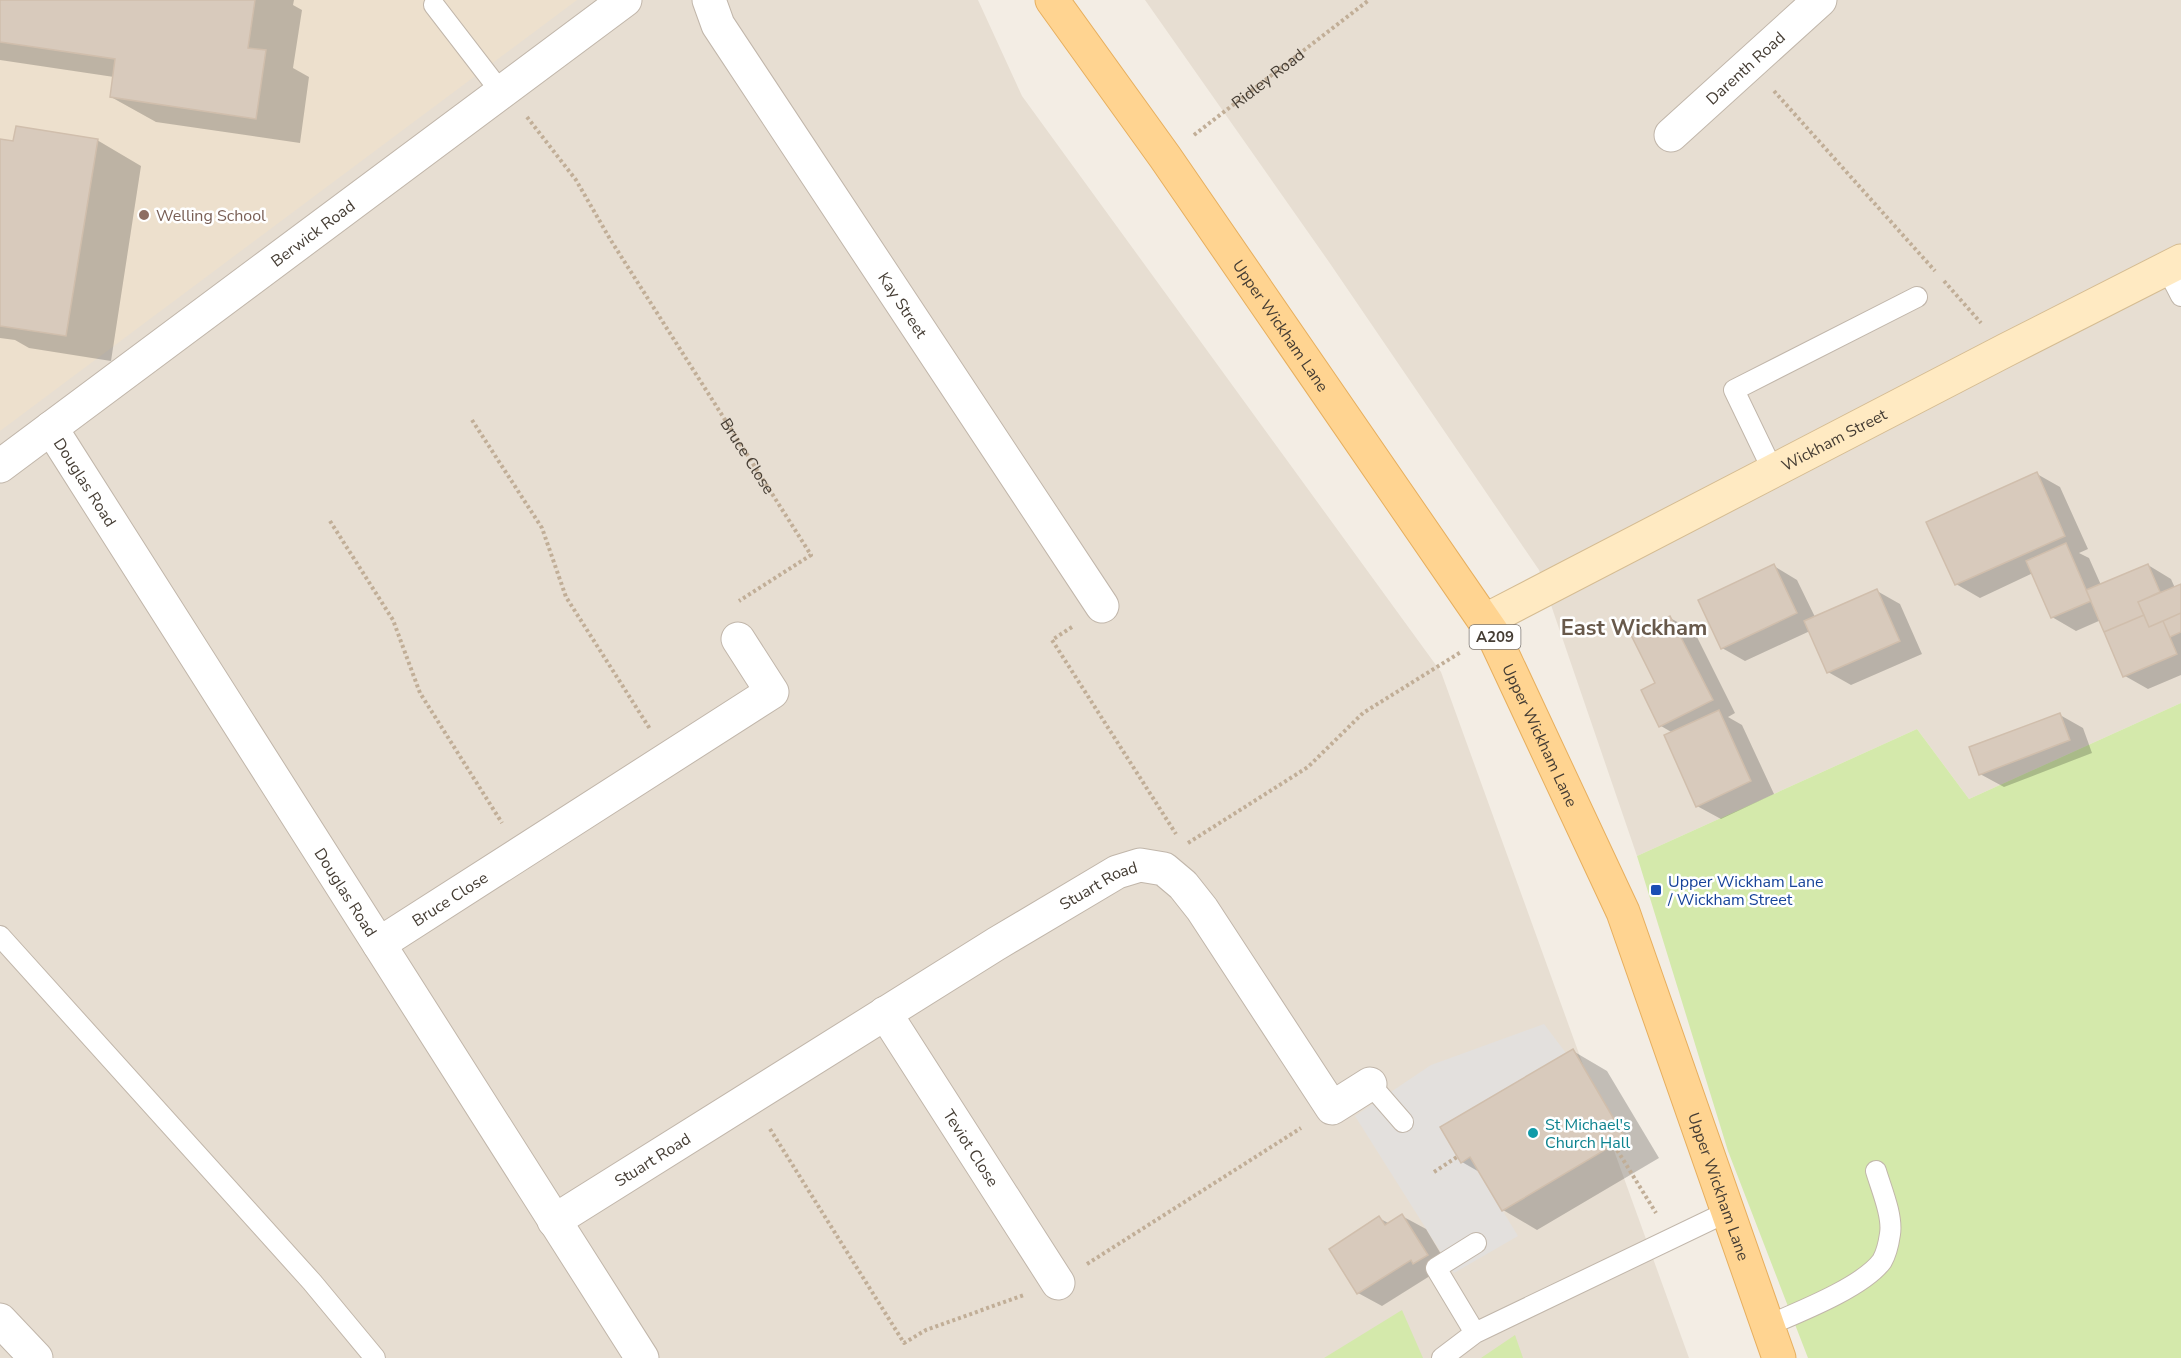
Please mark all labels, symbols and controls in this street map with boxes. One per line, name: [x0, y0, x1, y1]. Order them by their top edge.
street label: Darenth Road: [1701, 27, 1790, 110]
street label: Ridley Road: [1227, 44, 1309, 114]
street label: Berwick Road: [267, 195, 360, 272]
place label: Welling School: [156, 205, 266, 227]
marker: Welling School: [137, 208, 151, 222]
street label: Upper Wickham Lane: [1227, 256, 1333, 396]
street label: Kay Street: [872, 268, 932, 343]
street label: Wickham Street: [1778, 404, 1891, 477]
street label: Bruce Close: [715, 414, 779, 499]
street label: Douglas Road: [48, 434, 121, 531]
district label: East Wickham: [1561, 613, 1707, 643]
road number: A209: [1470, 625, 1520, 649]
street label: Upper Wickham Lane: [1496, 660, 1582, 811]
street label: Douglas Road: [309, 844, 382, 941]
street label: Stuart Road: [1056, 856, 1140, 916]
street label: Bruce Close: [408, 867, 492, 932]
place label: Upper Wickham Lane / Wickham Street: [1667, 871, 1824, 911]
marker: Upper Wickham Lane / Wickham Street: [1649, 883, 1663, 897]
street label: Teviot Close: [937, 1105, 1003, 1191]
street label: Upper Wickham Lane: [1682, 1110, 1754, 1264]
place label: St Michael's Church Hall: [1545, 1114, 1631, 1154]
marker: St Michael's Church Hall: [1526, 1126, 1540, 1140]
street label: Stuart Road: [611, 1128, 695, 1192]

